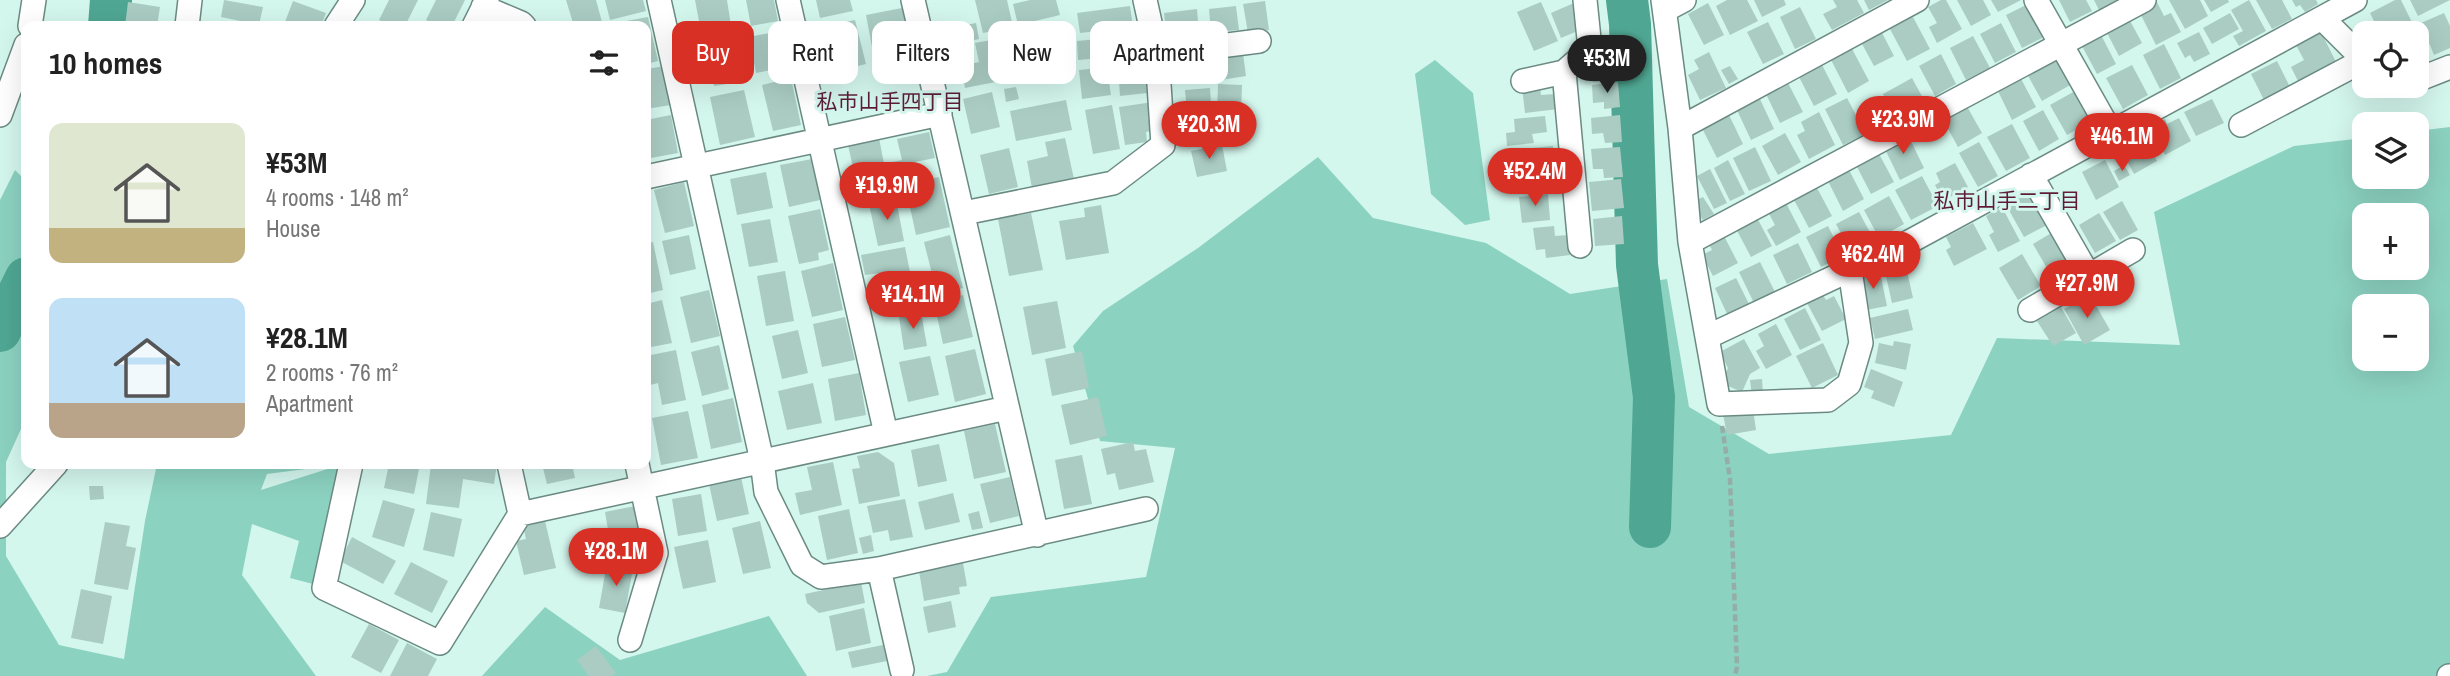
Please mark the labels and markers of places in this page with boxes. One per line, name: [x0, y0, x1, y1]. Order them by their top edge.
pin: ¥53M: [1566, 36, 1648, 95]
pin: ¥23.9M: [1846, 96, 1960, 156]
pin: ¥20.3M: [1152, 102, 1266, 161]
pin: ¥46.1M: [2065, 114, 2179, 173]
pin: ¥52.4M: [1478, 148, 1592, 208]
pin: ¥19.9M: [830, 162, 944, 222]
pin: ¥62.4M: [1816, 232, 1930, 291]
pin: ¥27.9M: [2030, 260, 2144, 320]
pin: ¥14.1M: [856, 272, 970, 331]
pin: ¥28.1M: [559, 528, 673, 588]

